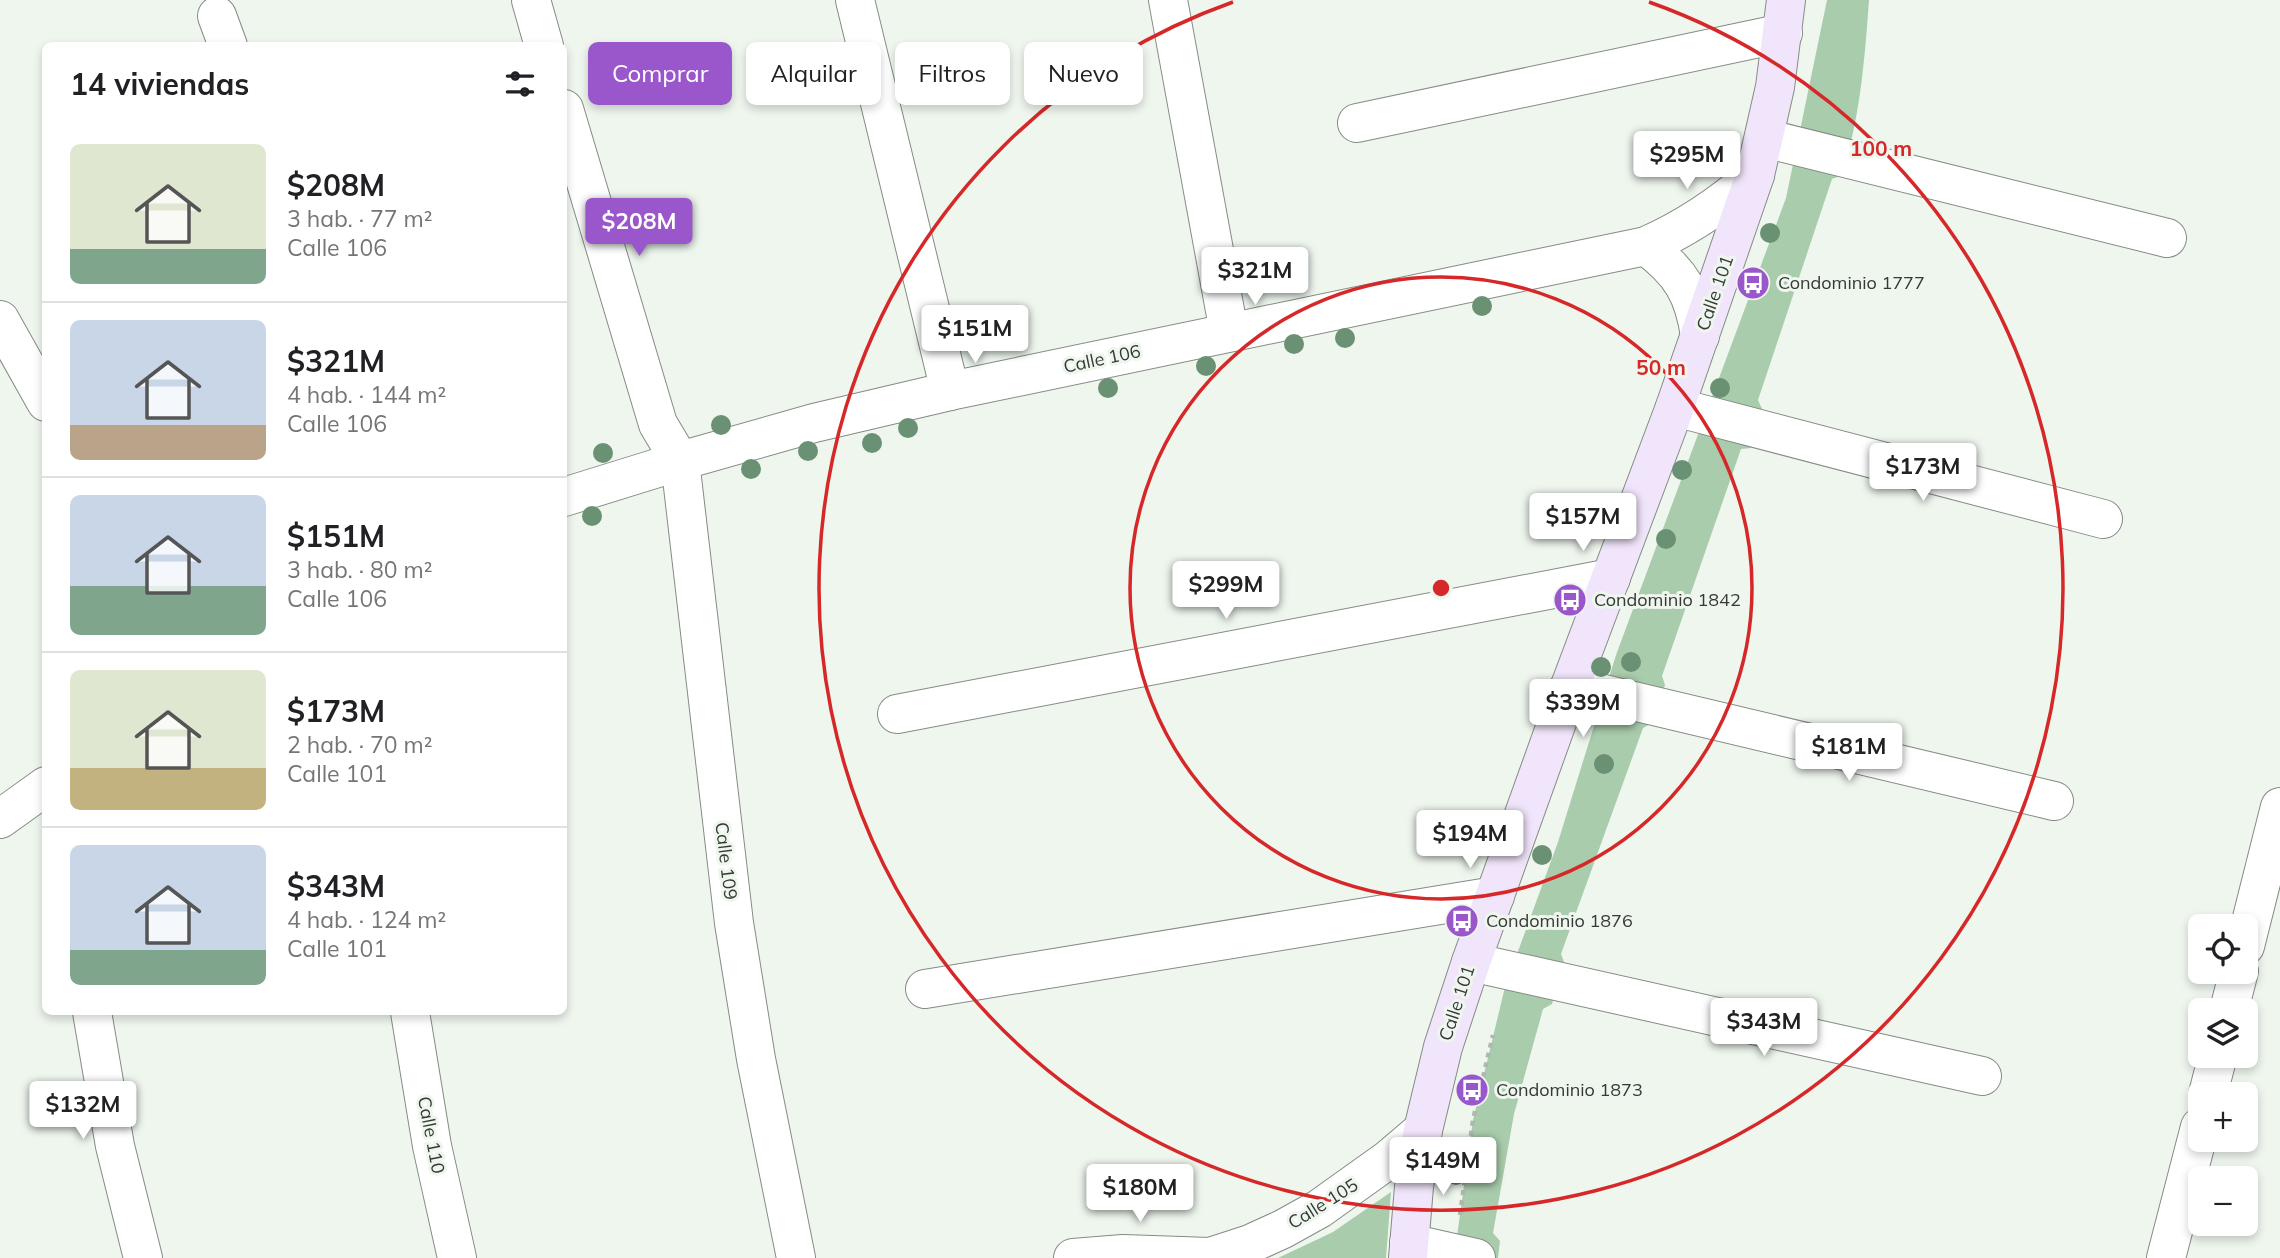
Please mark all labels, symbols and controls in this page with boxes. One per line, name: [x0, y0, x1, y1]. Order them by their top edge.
chip: Comprar: [588, 42, 732, 105]
chip: Alquilar: [746, 42, 881, 105]
chip: Filtros: [895, 42, 1010, 105]
chip: Nuevo: [1024, 42, 1143, 105]
text: 14 viviendas: [70, 65, 249, 103]
icon: filters: [501, 65, 539, 103]
pin: $295M: [1638, 132, 1736, 191]
text: 100 m: [1850, 135, 1912, 161]
text: $295M: [1649, 139, 1725, 168]
text: $208M: [287, 166, 385, 204]
icon: home: [126, 172, 210, 256]
pin: $208M: [590, 198, 688, 258]
text: 3 hab. · 77 m²: [287, 204, 432, 233]
text: $208M: [601, 206, 677, 235]
text: Calle 106: [287, 233, 387, 262]
pin: $321M: [1206, 247, 1304, 307]
street label: Calle 101: [1691, 252, 1738, 334]
text: $321M: [1217, 255, 1293, 284]
bus stop icon: Condominio 1777: [1734, 264, 1772, 302]
place label: Condominio 1777: [1778, 271, 1925, 294]
pin: $151M: [926, 306, 1024, 365]
text: $151M: [937, 313, 1013, 342]
street label: Calle 106: [1061, 339, 1143, 378]
text: $321M: [287, 342, 385, 380]
icon: home: [126, 348, 210, 432]
text: 50 m: [1636, 354, 1686, 380]
text: 4 hab. · 144 m²: [287, 380, 446, 409]
text: Calle 106: [287, 409, 387, 438]
pin: $173M: [1874, 444, 1972, 503]
text: $173M: [1885, 451, 1961, 480]
pin: $157M: [1534, 494, 1632, 553]
text: $157M: [1545, 501, 1621, 530]
text: $151M: [287, 517, 385, 555]
icon: home: [126, 523, 210, 607]
text: 3 hab. · 80 m²: [287, 555, 432, 584]
pin: $299M: [1177, 562, 1275, 621]
text: $299M: [1188, 569, 1264, 598]
centre of rings: [1429, 576, 1453, 600]
bus stop icon: Condominio 1842: [1551, 581, 1589, 619]
text: Calle 106: [287, 584, 387, 613]
place label: Condominio 1842: [1594, 588, 1741, 611]
pin: $339M: [1534, 680, 1632, 739]
text: $339M: [1545, 687, 1621, 716]
text: $173M: [287, 692, 385, 730]
icon: home: [126, 698, 210, 782]
pin: $181M: [1800, 724, 1898, 783]
text: 2 hab. · 70 m²: [287, 730, 432, 759]
text: $181M: [1811, 731, 1887, 760]
text: Calle 101: [287, 759, 387, 788]
pin: $194M: [1421, 810, 1519, 870]
text: $194M: [1432, 818, 1508, 847]
street label: Calle 109: [710, 821, 743, 901]
text: $343M: [287, 867, 385, 905]
icon: home: [126, 873, 210, 957]
bus stop icon: Condominio 1876: [1443, 902, 1481, 940]
text: 4 hab. · 124 m²: [287, 905, 446, 934]
place label: Condominio 1876: [1486, 909, 1633, 932]
map controls: [2188, 914, 2258, 1236]
button: locate: [2188, 914, 2258, 984]
text: Calle 101: [287, 934, 387, 963]
street label: Calle 101: [1433, 962, 1480, 1044]
pin: $343M: [1715, 998, 1813, 1058]
button: layers: [2188, 998, 2258, 1068]
text: $343M: [1726, 1006, 1802, 1035]
bus stop icon: Condominio 1873: [1453, 1071, 1491, 1109]
place label: Condominio 1873: [1496, 1078, 1643, 1101]
pin: $132M: [34, 1082, 132, 1141]
button: +: [2188, 1082, 2258, 1152]
text: $132M: [45, 1089, 121, 1118]
street label: Calle 110: [413, 1094, 450, 1176]
pin: $149M: [1394, 1138, 1492, 1197]
text: $149M: [1405, 1145, 1481, 1174]
pin: $180M: [1091, 1164, 1189, 1224]
button: −: [2188, 1166, 2258, 1236]
text: $180M: [1102, 1172, 1178, 1201]
street label: Calle 105: [1283, 1173, 1362, 1234]

